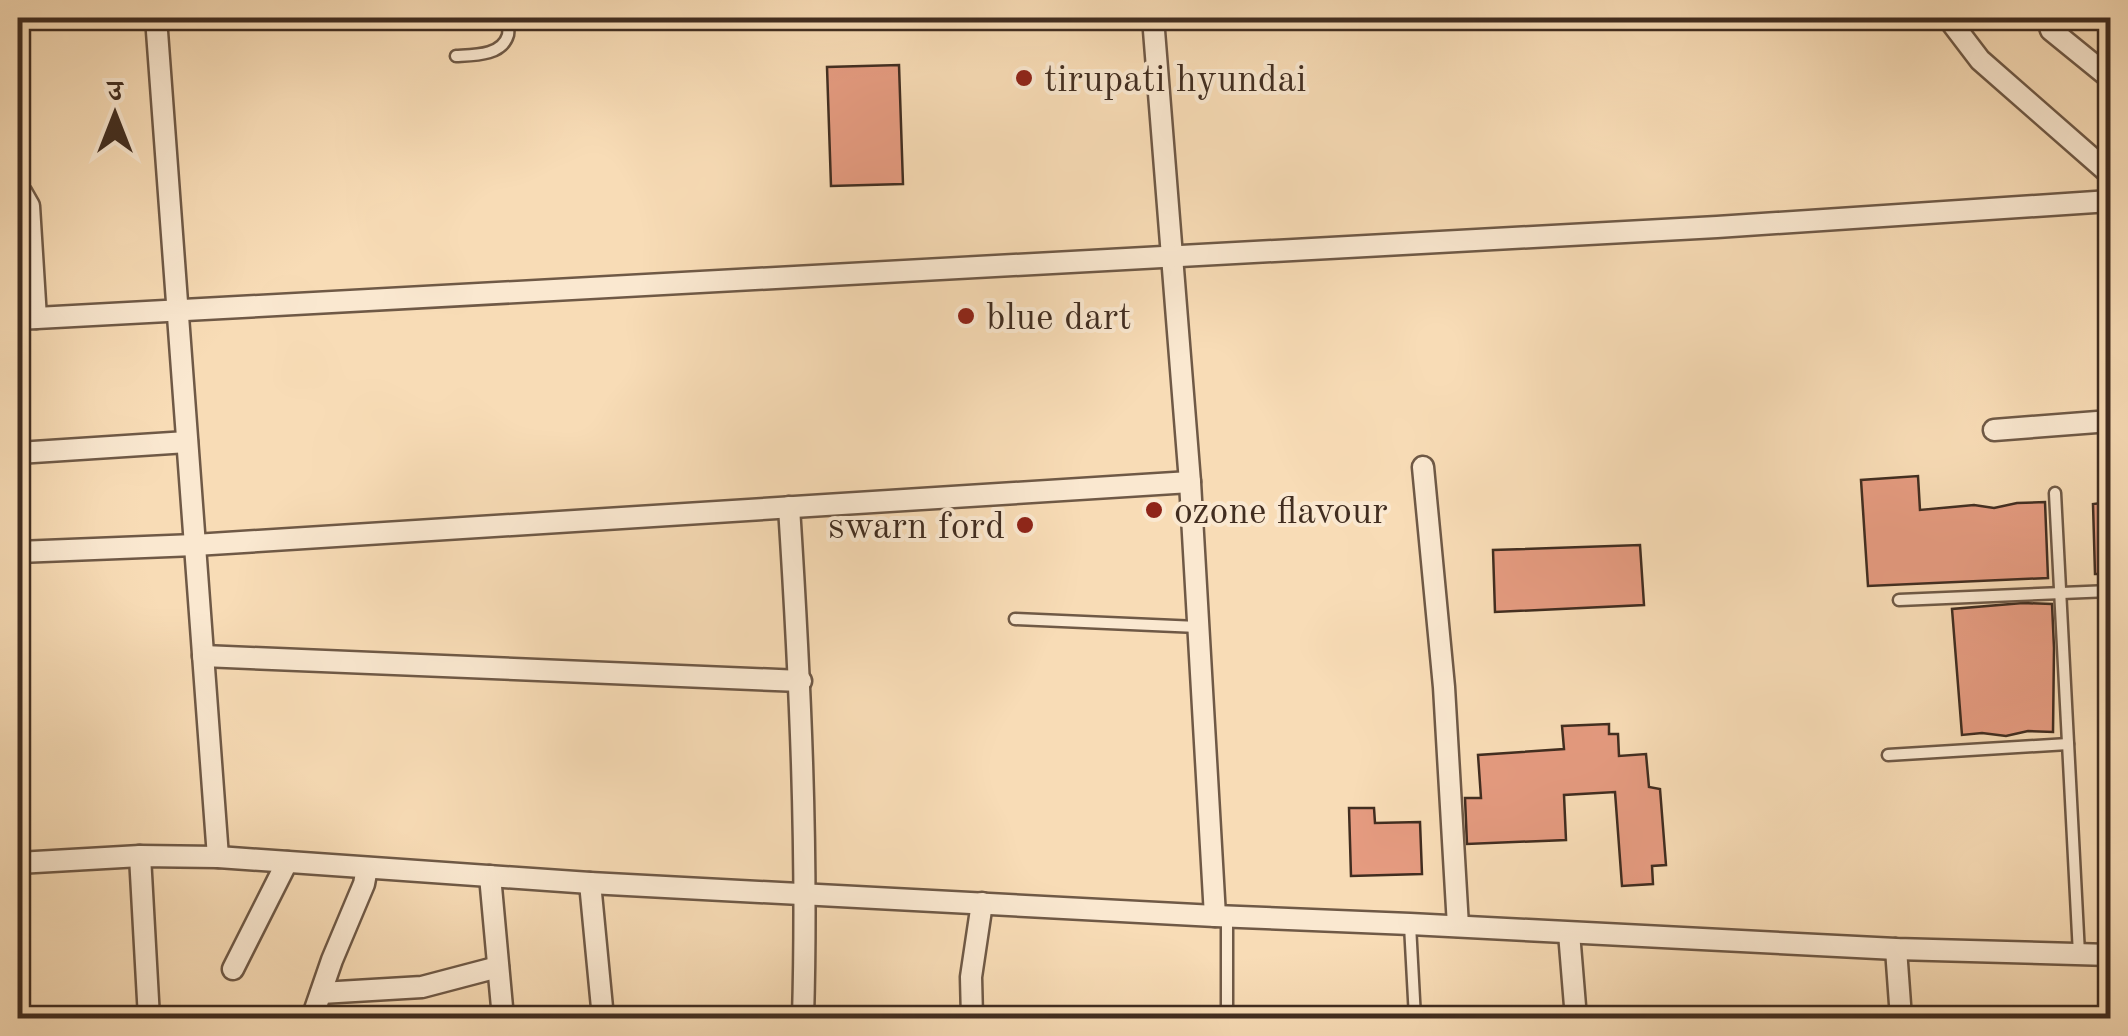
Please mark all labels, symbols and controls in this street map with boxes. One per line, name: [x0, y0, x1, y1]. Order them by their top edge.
place label: tirupati hyundai: [1044, 62, 1307, 100]
north arrow: [65, 65, 165, 165]
marker: tirupati hyundai: [1013, 67, 1035, 89]
text: उ: [106, 79, 124, 107]
place label: blue dart: [986, 300, 1132, 338]
marker: blue dart: [955, 305, 977, 327]
place label: ozone flavour: [1174, 494, 1388, 532]
marker: ozone flavour: [1143, 499, 1165, 521]
place label: swarn ford: [828, 509, 1005, 547]
marker: swarn ford: [1014, 514, 1036, 536]

